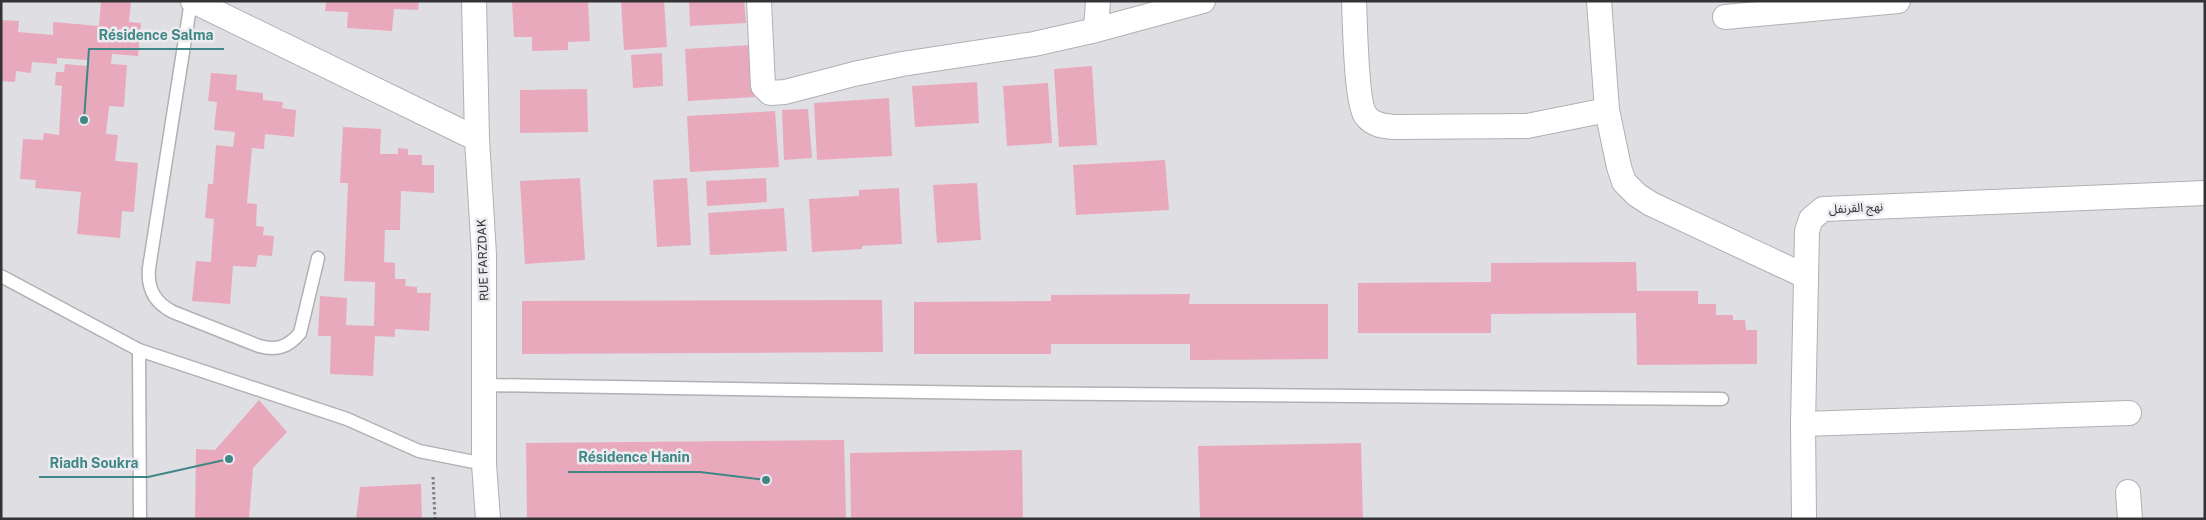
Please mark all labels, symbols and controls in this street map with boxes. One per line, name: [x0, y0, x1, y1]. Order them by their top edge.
callout: Résidence Salma: [89, 20, 224, 49]
text: Résidence Salma: [99, 27, 213, 43]
street label: نهج القرنفل: [1829, 200, 1884, 218]
street label: RUE FARZDAK: [475, 219, 491, 301]
callout: Résidence Hanin: [568, 443, 700, 472]
callout: Riadh Soukra: [39, 448, 148, 477]
text: Résidence Hanin: [578, 449, 690, 465]
text: Riadh Soukra: [49, 455, 139, 471]

